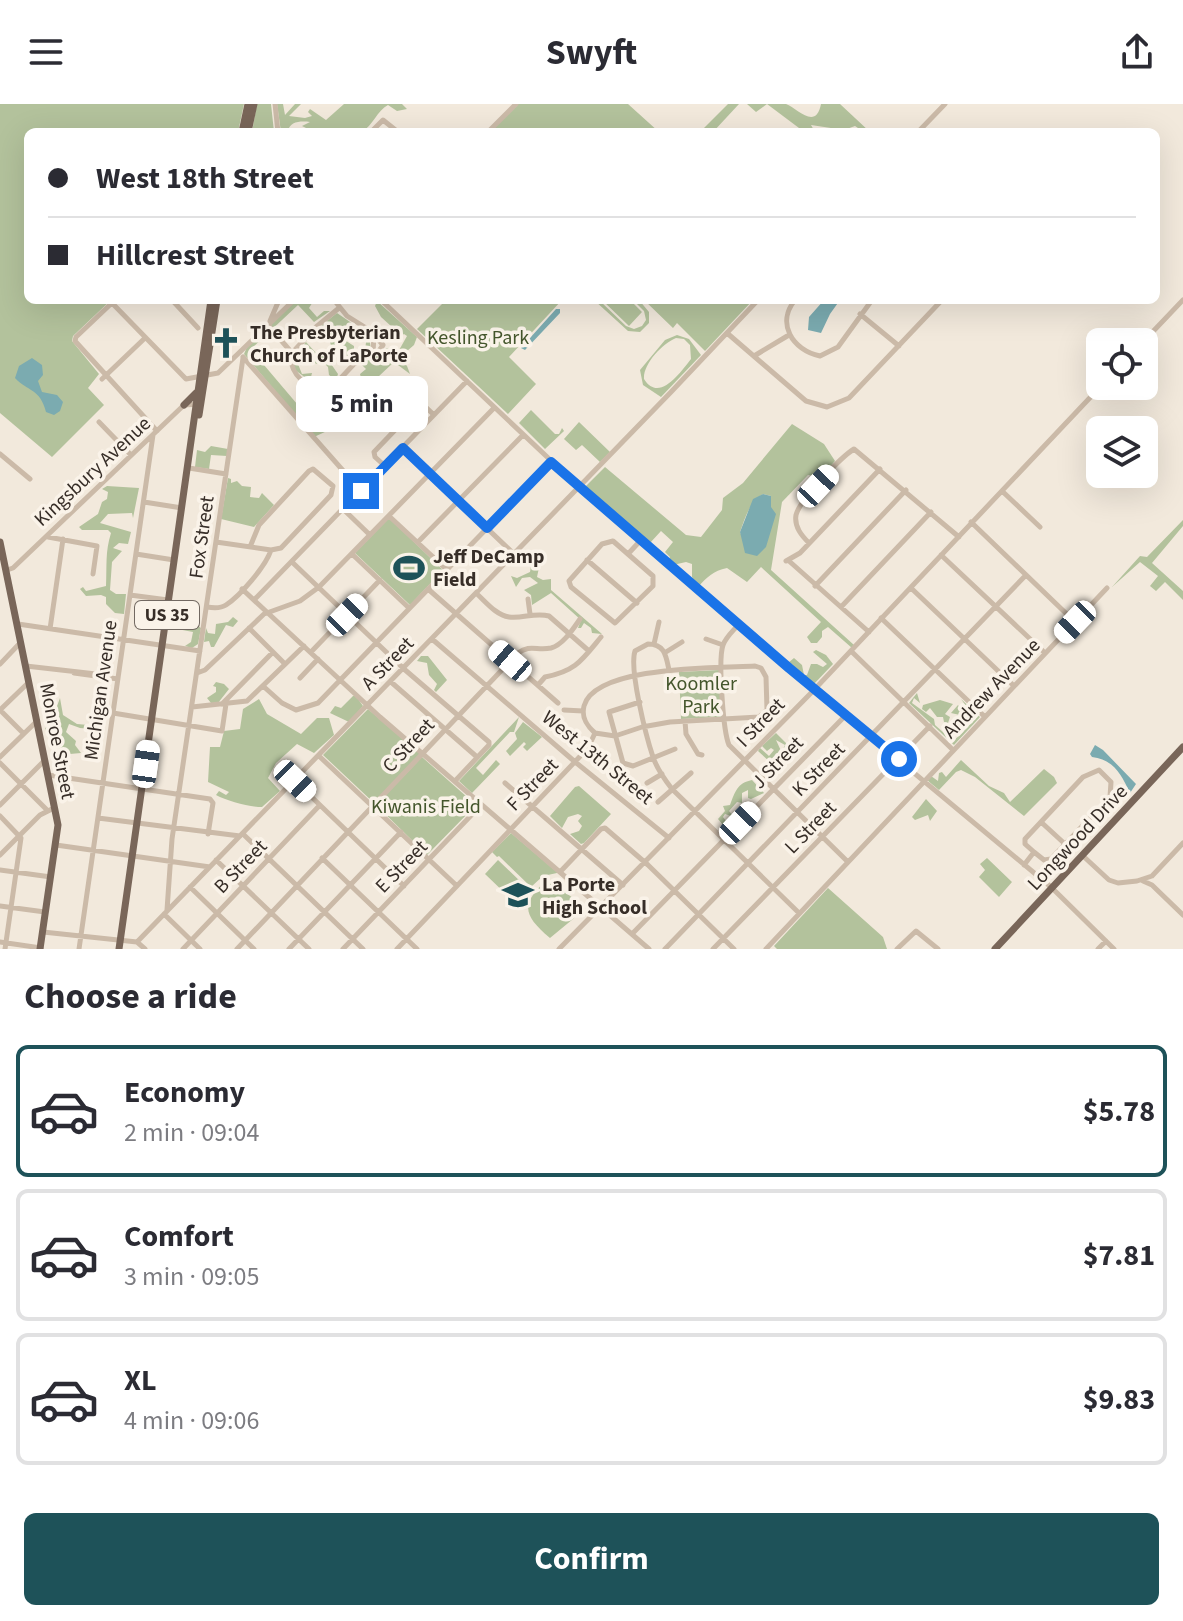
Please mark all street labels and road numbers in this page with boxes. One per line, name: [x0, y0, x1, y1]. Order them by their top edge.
street label: Kingsbury Avenue: [28, 410, 157, 533]
street label: Fox Street: [182, 494, 222, 580]
road number: US 35: [135, 601, 199, 629]
street label: Michigan Avenue: [77, 618, 125, 762]
street label: A Street: [355, 630, 421, 697]
street label: Andrew Avenue: [937, 632, 1047, 745]
street label: Monroe Street: [32, 681, 82, 802]
street label: I Street: [730, 691, 792, 754]
street label: West 13th Street: [536, 704, 659, 812]
street label: C Street: [376, 712, 441, 779]
street label: J Street: [746, 730, 810, 795]
street label: K Street: [786, 736, 852, 803]
street label: F Street: [500, 752, 565, 817]
street label: Longwood Drive: [1021, 778, 1134, 897]
street label: L Street: [778, 795, 843, 860]
street label: B Street: [208, 833, 274, 900]
street label: E Street: [369, 834, 434, 900]

